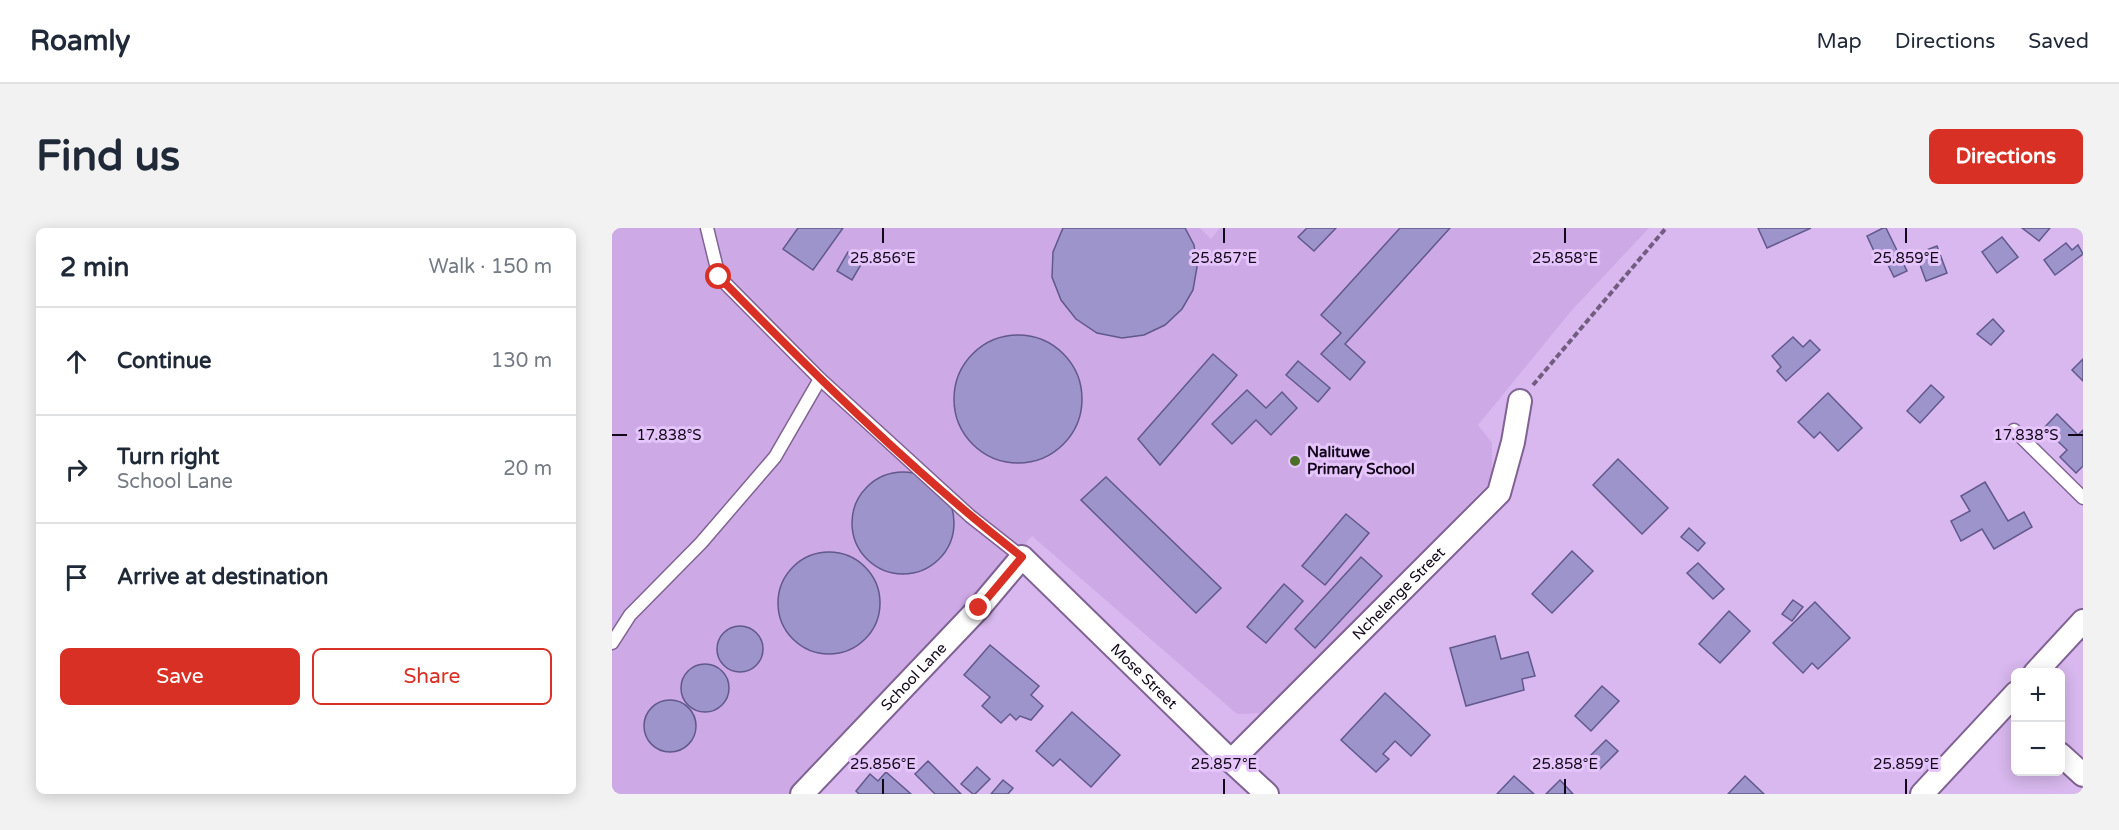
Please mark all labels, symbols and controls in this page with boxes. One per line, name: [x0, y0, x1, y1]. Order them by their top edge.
text: Roamly: [30, 24, 130, 58]
text: Map: [1816, 29, 1862, 54]
text: Directions: [1895, 29, 1995, 54]
text: Saved: [2028, 29, 2089, 54]
button: Directions: [1929, 129, 2083, 184]
text: Find us: [36, 131, 180, 182]
text: 25.856°E: [850, 249, 916, 267]
text: 25.857°E: [1191, 249, 1257, 267]
text: 25.858°E: [1532, 249, 1598, 267]
text: 25.859°E: [1873, 249, 1939, 267]
text: 2 min: [60, 252, 129, 283]
text: Walk · 150 m: [429, 255, 552, 279]
route start: [705, 263, 731, 289]
icon: ahead: [60, 345, 93, 378]
text: Continue: [117, 348, 212, 374]
text: 130 m: [491, 349, 552, 373]
text: 17.838°S: [636, 426, 702, 444]
text: 17.838°S: [1993, 426, 2059, 444]
place label: Nalituwe Primary School: [1307, 443, 1415, 479]
text: Turn right: [117, 444, 219, 470]
icon: right: [60, 453, 93, 486]
marker: Nalituwe Primary School: [1288, 454, 1302, 468]
text: 20 m: [503, 457, 552, 481]
text: School Lane: [117, 470, 233, 494]
street label: Nchelenge Street: [1348, 543, 1449, 644]
icon: arrive: [60, 561, 93, 594]
text: Arrive at destination: [117, 564, 328, 590]
route end: [965, 594, 991, 620]
street label: School Lane: [877, 639, 950, 714]
street label: Mose Street: [1107, 640, 1181, 713]
button: Save: [60, 648, 300, 705]
button: Share: [312, 648, 552, 705]
map controls: [2011, 668, 2065, 776]
button: +: [2011, 668, 2065, 722]
button: −: [2011, 722, 2065, 776]
text: 25.856°E: [850, 755, 916, 773]
text: 25.857°E: [1191, 755, 1257, 773]
text: 25.858°E: [1532, 755, 1598, 773]
text: 25.859°E: [1873, 755, 1939, 773]

